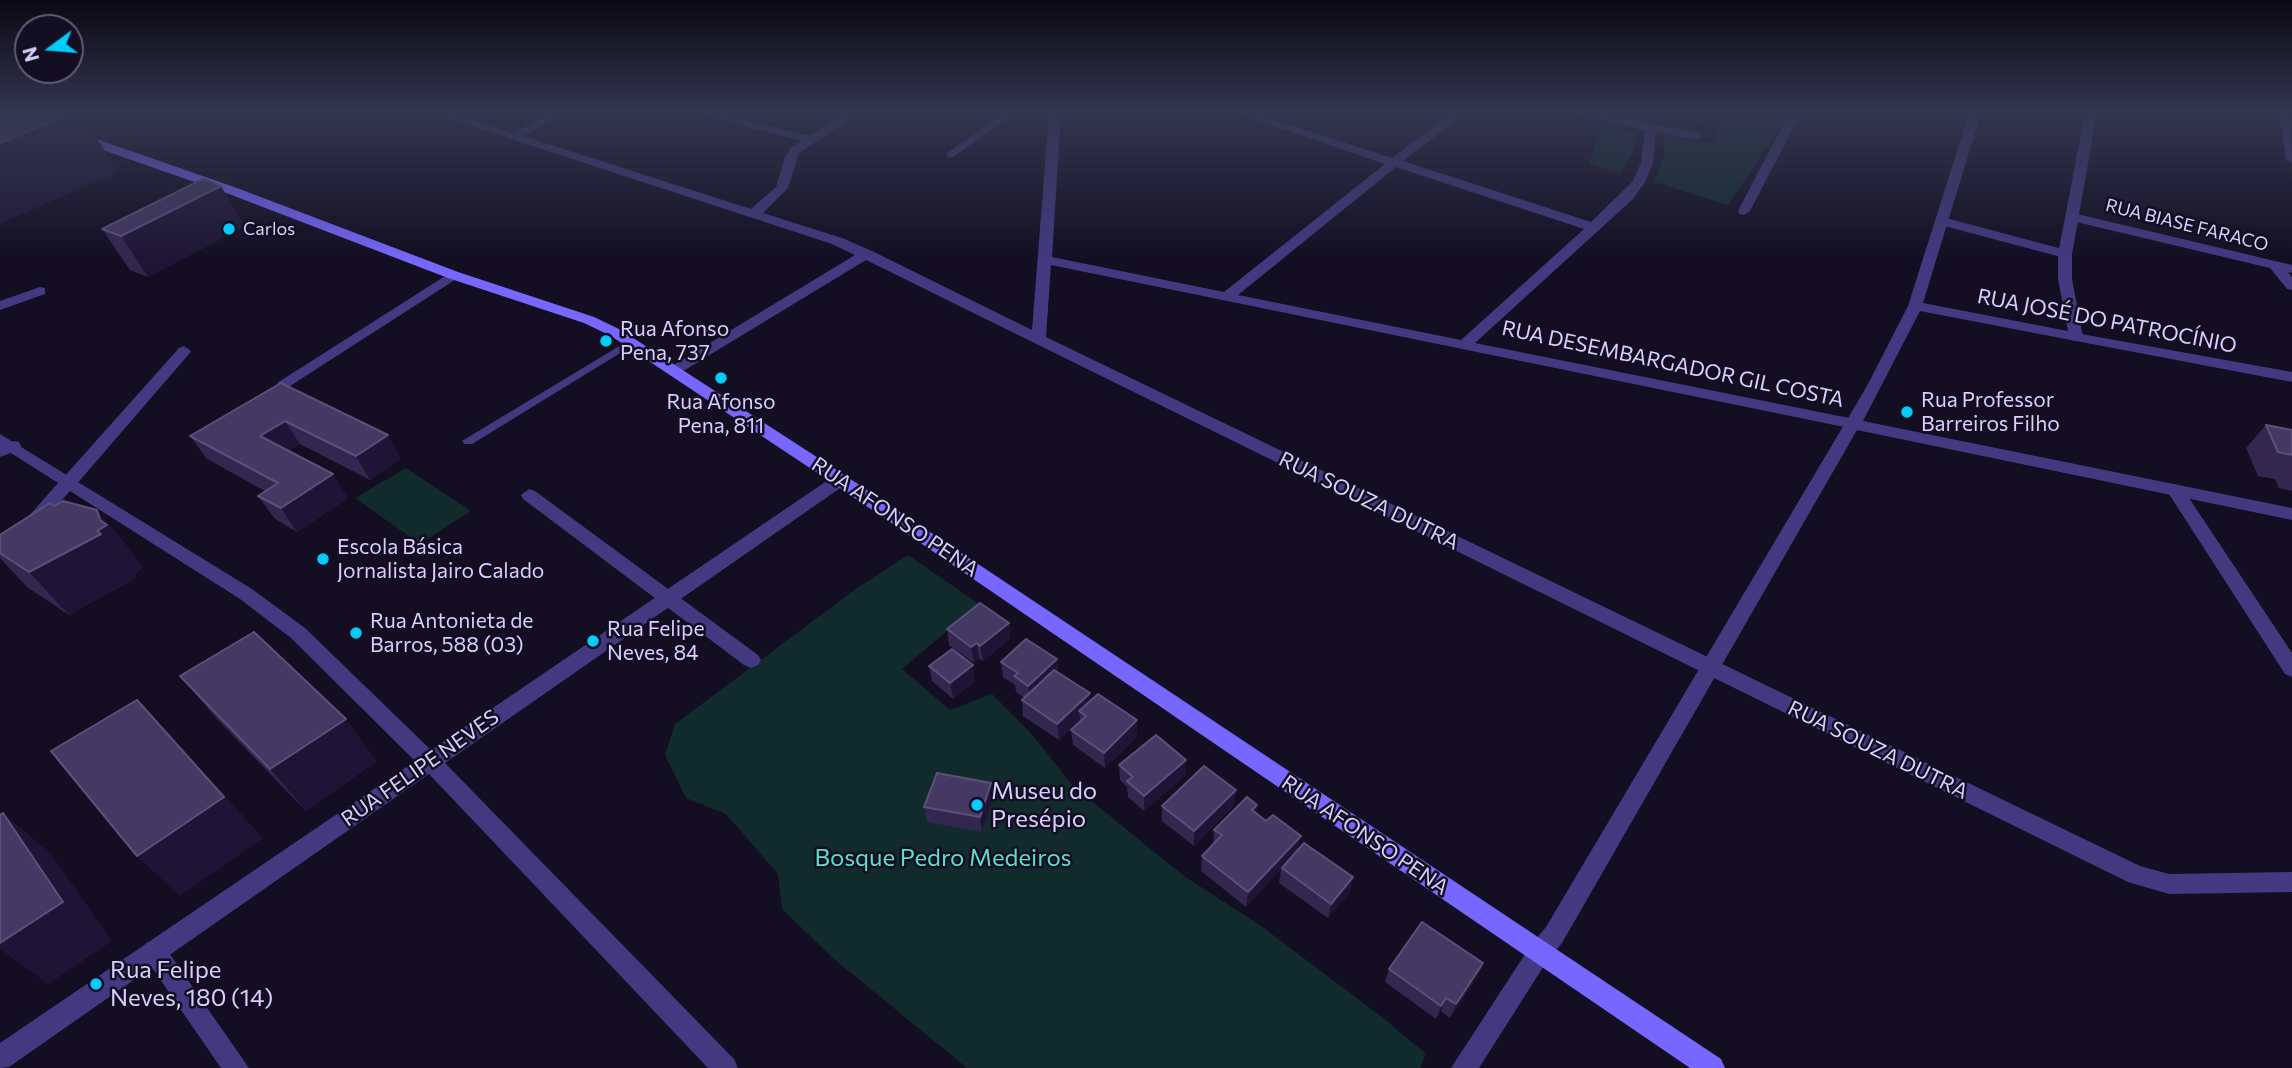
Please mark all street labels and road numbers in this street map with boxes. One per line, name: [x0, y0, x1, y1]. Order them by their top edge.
street label: RUA BIASE FARACO: [2103, 194, 2271, 256]
street label: RUA JOSÉ DO PATROCÍNIO: [1975, 283, 2239, 359]
street label: RUA DESEMBARGADOR GIL COSTA: [1500, 315, 1846, 413]
street label: RUA SOUZA DUTRA: [1275, 446, 1463, 556]
street label: RUA AFONSO PENA: [807, 452, 983, 582]
street label: RUA SOUZA DUTRA: [1784, 695, 1972, 805]
street label: RUA FELIPE NEVES: [336, 704, 504, 832]
street label: RUA AFONSO PENA: [1277, 770, 1453, 900]

